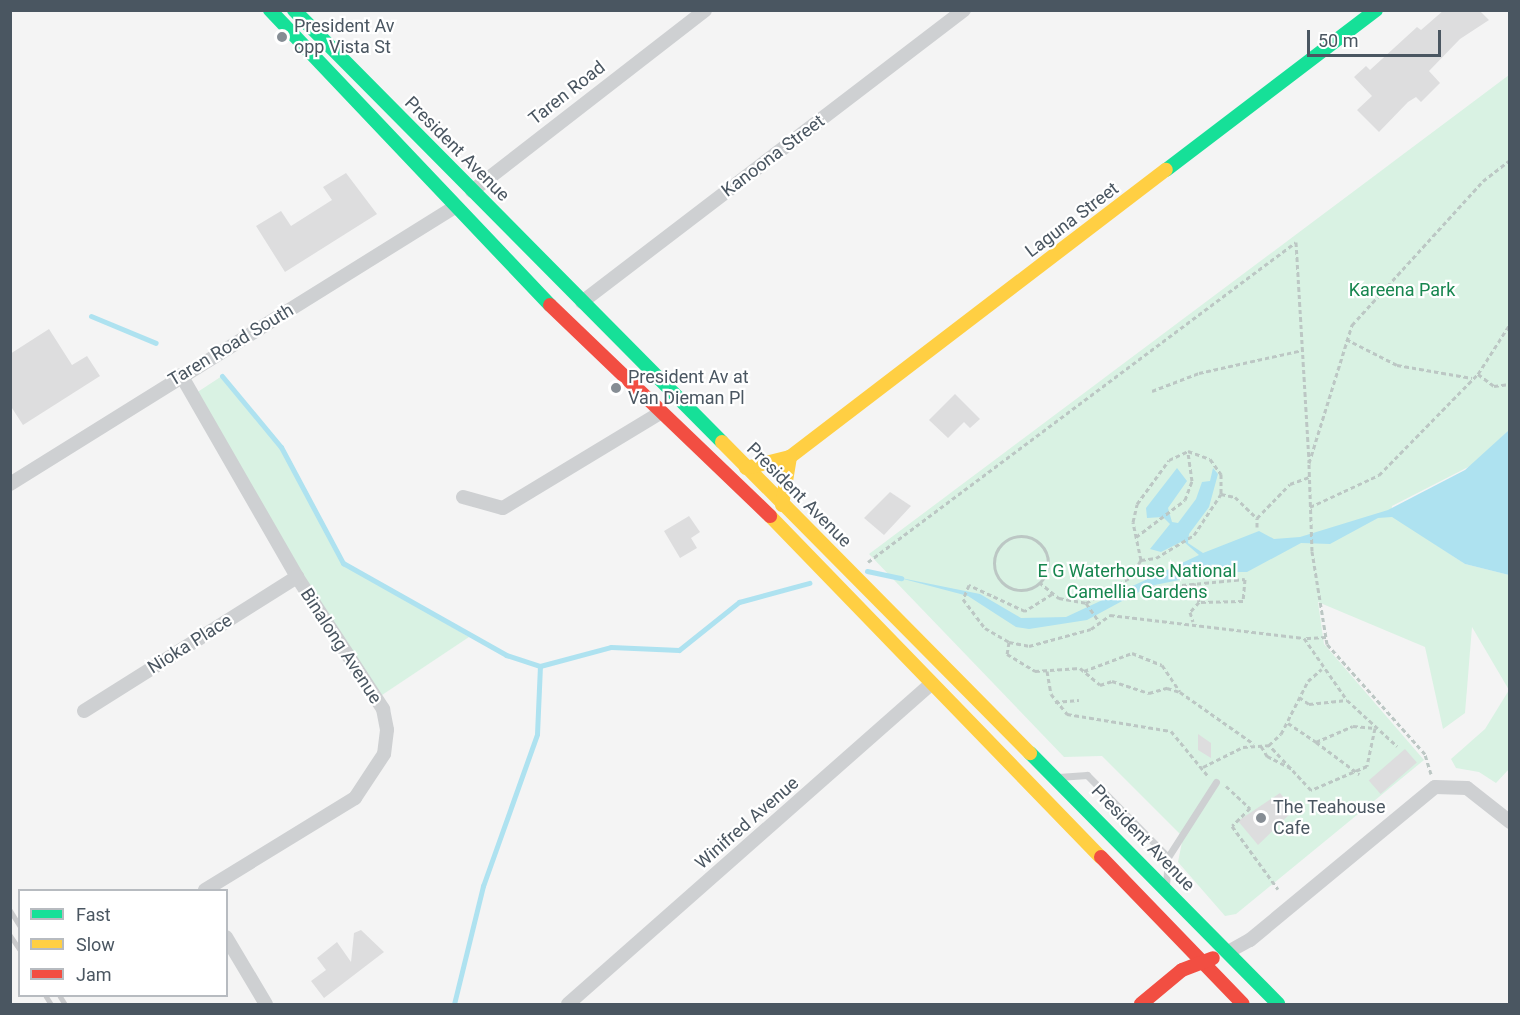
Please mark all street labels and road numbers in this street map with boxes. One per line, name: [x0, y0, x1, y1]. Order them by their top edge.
street label: Taren Road: [525, 57, 609, 129]
street label: President Avenue: [400, 92, 514, 206]
street label: Kanoona Street: [717, 110, 829, 202]
street label: Laguna Street: [1021, 178, 1123, 262]
street label: Taren Road South: [165, 299, 297, 391]
street label: President Avenue: [742, 438, 856, 552]
street label: Binalong Avenue: [296, 584, 386, 708]
street label: Nioka Place: [144, 610, 236, 678]
street label: Winifred Avenue: [691, 772, 803, 874]
street label: President Avenue: [1087, 780, 1199, 896]

